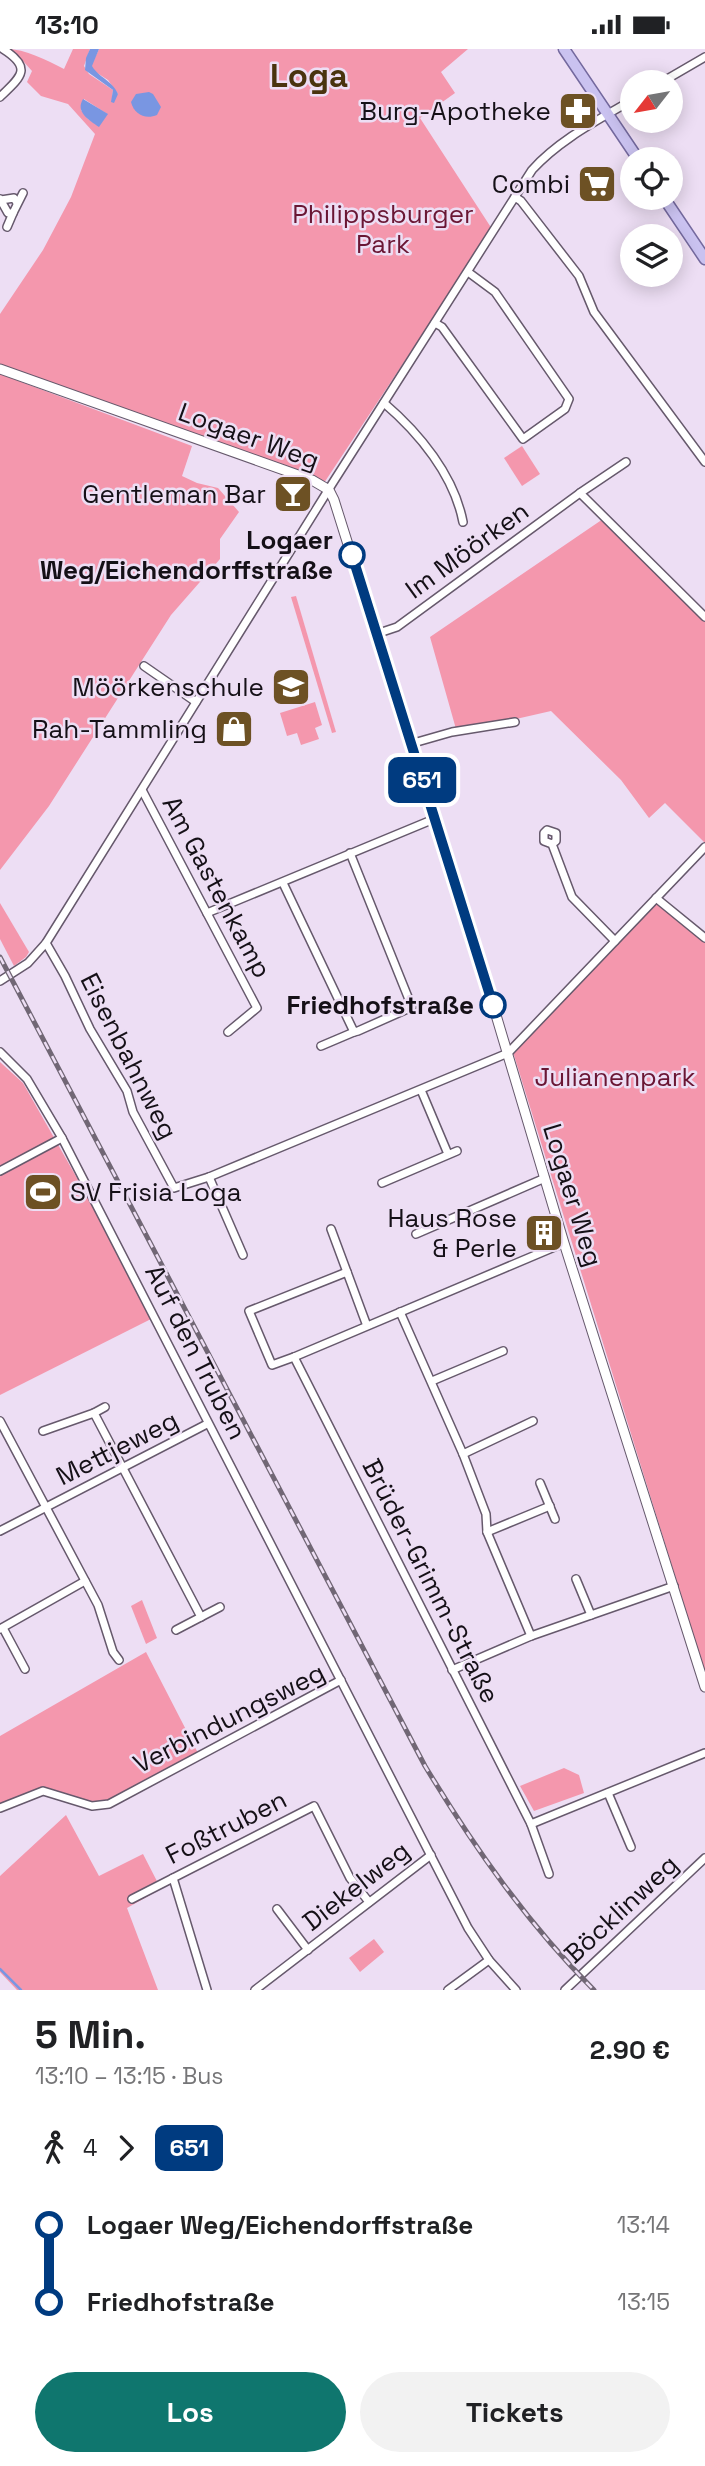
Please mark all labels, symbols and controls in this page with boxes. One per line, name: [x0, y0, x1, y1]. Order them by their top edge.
text: 13:10: [35, 8, 99, 42]
district label: Loga: [270, 55, 348, 97]
north arrow: [620, 70, 682, 133]
map controls: [620, 70, 683, 287]
pharmacy icon: Burg-Apotheke: [557, 90, 599, 132]
place label: Burg-Apotheke: [360, 94, 551, 128]
button: locate: [620, 147, 683, 210]
supermarket icon: Combi: [576, 163, 618, 205]
place label: Combi: [492, 167, 570, 201]
park label: Philippsburger Park: [292, 197, 474, 261]
button: layers: [620, 224, 683, 287]
street label: Logaer Weg: [174, 395, 324, 477]
bar icon: Gentleman Bar: [272, 473, 314, 515]
place label: Gentleman Bar: [82, 477, 266, 511]
street label: Im Möörken: [399, 494, 535, 606]
place label: Logaer Weg/Eichendorffstraße: [40, 523, 333, 587]
marker: Logaer Weg/Eichendorffstraße: [339, 542, 365, 568]
school or university icon: Möörkenschule: [270, 666, 312, 708]
place label: Möörkenschule: [72, 670, 264, 704]
shop icon: Rah-Tammling: [213, 708, 255, 750]
place label: Rah-Tammling: [32, 712, 207, 746]
line badge: 651: [382, 757, 462, 803]
text: 651: [402, 764, 442, 795]
street label: Am Gastenkamp: [155, 790, 279, 984]
street label: Eisenbahnweg: [73, 967, 185, 1145]
place label: Friedhofstraße: [286, 988, 474, 1022]
marker: Friedhofstraße: [480, 992, 506, 1018]
park label: Julianenpark: [534, 1060, 696, 1094]
street label: Logaer Weg: [535, 1119, 611, 1271]
sports icon: SV Frisia Loga: [22, 1171, 64, 1213]
place label: SV Frisia Loga: [70, 1175, 242, 1209]
place label: Haus Rose & Perle: [387, 1201, 517, 1265]
building icon: Haus Rose & Perle: [523, 1212, 565, 1254]
street label: Auf den Truben: [137, 1259, 255, 1445]
street label: Mettjeweg: [50, 1403, 184, 1493]
street label: Brüder-Grimm-Straße: [355, 1453, 507, 1709]
street label: Verbindungsweg: [127, 1655, 331, 1781]
street label: Foßtruben: [160, 1782, 292, 1872]
street label: Diekelweg: [296, 1834, 416, 1938]
street label: Böcklinweg: [557, 1847, 685, 1971]
text: 5 Min.: [35, 2011, 146, 2059]
text: 2.90 €: [590, 2033, 670, 2067]
text: 13:10 – 13:15 · Bus: [35, 2061, 223, 2091]
icon: walk: [35, 2129, 73, 2167]
icon: forward: [107, 2129, 145, 2167]
text: 651: [169, 2132, 209, 2163]
text: 4: [83, 2133, 97, 2163]
text: Logaer Weg/Eichendorffstraße: [87, 2208, 473, 2242]
text: 13:14: [617, 2210, 670, 2240]
text: Friedhofstraße: [87, 2285, 275, 2319]
text: 13:15: [617, 2287, 670, 2317]
button: Los: [35, 2372, 346, 2452]
button: Tickets: [360, 2372, 670, 2452]

